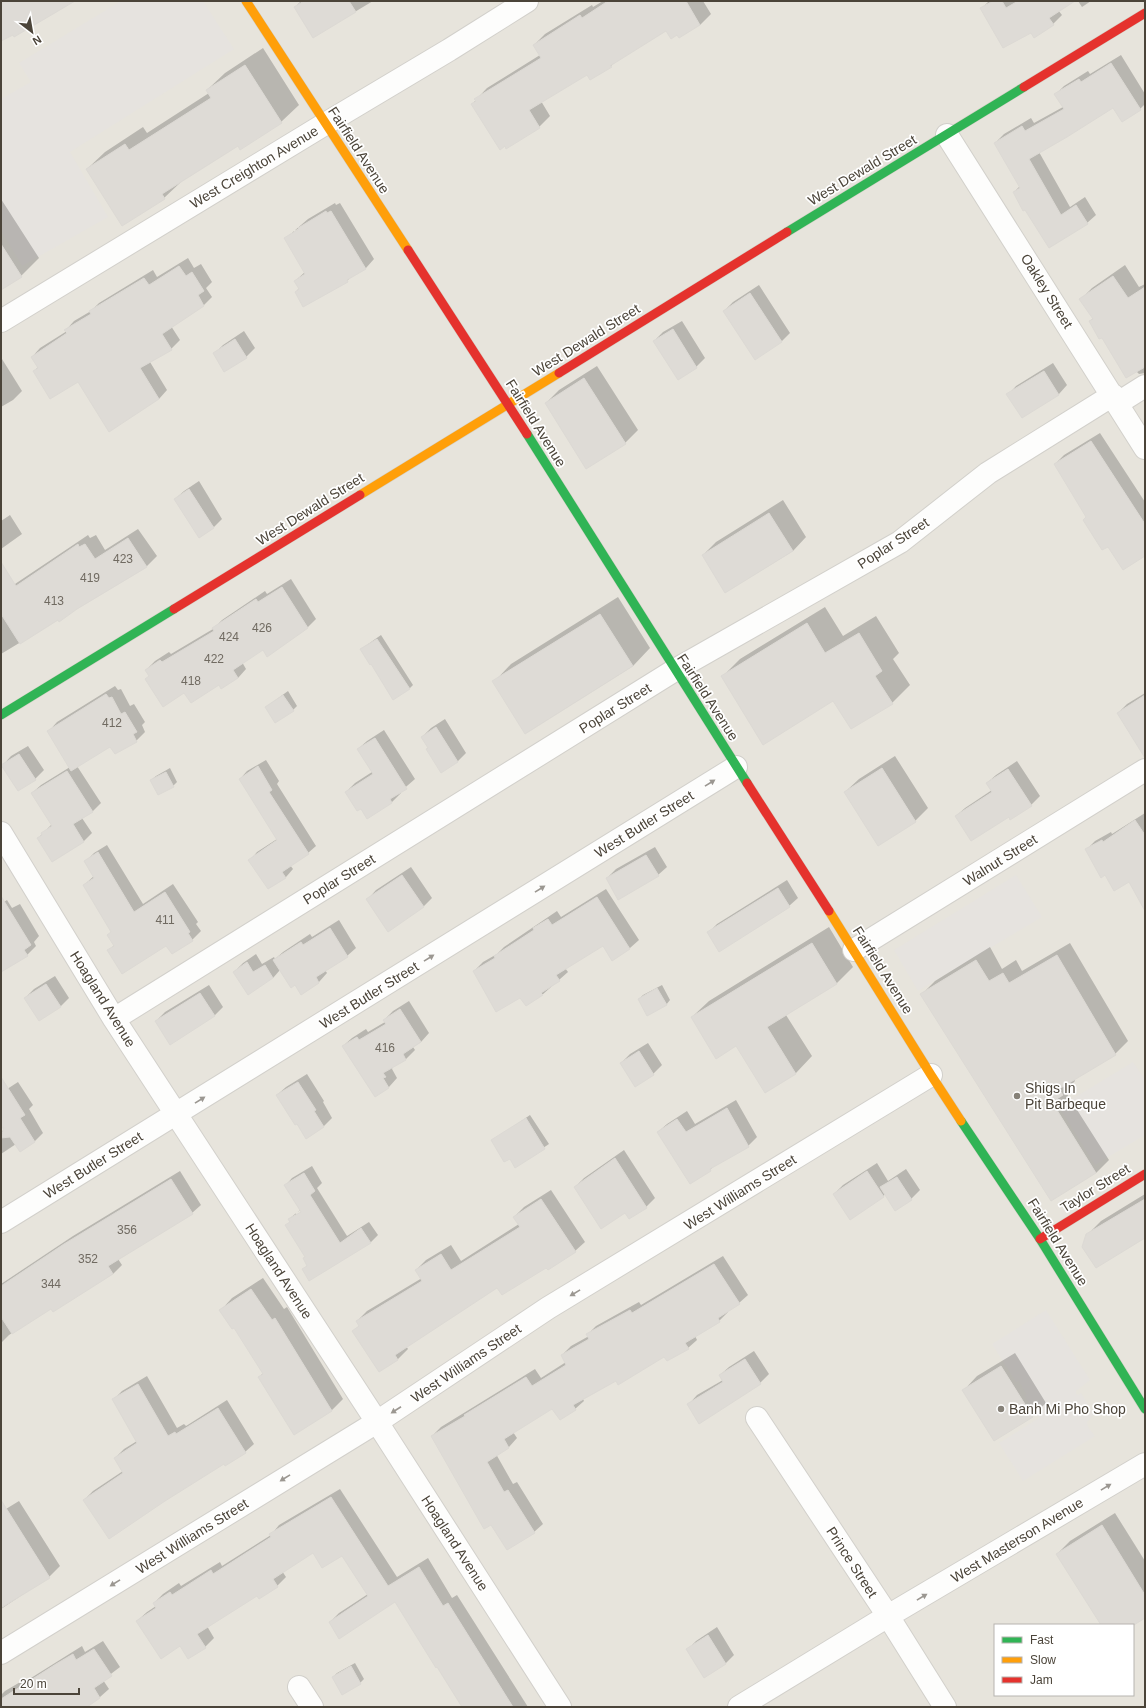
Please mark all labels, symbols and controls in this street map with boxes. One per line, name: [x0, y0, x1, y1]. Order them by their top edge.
north arrow: [12, 12, 52, 52]
text: N: [31, 33, 44, 48]
street label: Fairfield Avenue: [325, 104, 393, 197]
street label: West Creighton Avenue: [187, 122, 321, 212]
street label: West Dewald Street: [805, 131, 919, 209]
street label: Oakley Street: [1018, 251, 1076, 331]
street label: West Dewald Street: [529, 300, 643, 379]
street label: Fairfield Avenue: [503, 376, 569, 470]
street label: West Dewald Street: [253, 469, 367, 548]
street label: Poplar Street: [854, 514, 932, 572]
house number: 423: [113, 552, 133, 566]
house number: 419: [80, 571, 100, 585]
house number: 413: [44, 594, 64, 608]
house number: 426: [252, 621, 272, 635]
house number: 424: [219, 630, 239, 644]
street label: Fairfield Avenue: [674, 651, 742, 744]
house number: 422: [204, 652, 224, 666]
house number: 418: [181, 674, 201, 688]
street label: Poplar Street: [576, 680, 654, 736]
house number: 412: [102, 716, 122, 730]
one-way arrow: [704, 780, 716, 787]
street label: West Butler Street: [592, 787, 696, 861]
street label: Walnut Street: [960, 831, 1040, 889]
street label: Poplar Street: [300, 851, 378, 907]
one-way arrow: [535, 885, 545, 893]
house number: 411: [155, 913, 175, 927]
street label: Fairfield Avenue: [850, 923, 916, 1017]
street label: Hoagland Avenue: [67, 948, 139, 1050]
one-way arrow: [424, 954, 435, 961]
street label: West Butler Street: [317, 958, 421, 1032]
house number: 416: [375, 1041, 395, 1055]
place label: Shigs In Pit Barbeque: [1025, 1080, 1106, 1112]
marker: Shigs In Pit Barbeque: [1012, 1091, 1022, 1101]
one-way arrow: [195, 1096, 205, 1104]
street label: West Butler Street: [41, 1128, 145, 1202]
street label: West Williams Street: [681, 1151, 799, 1233]
street label: Taylor Street: [1057, 1160, 1133, 1216]
street label: Fairfield Avenue: [1025, 1195, 1091, 1289]
street label: Hoagland Avenue: [242, 1220, 316, 1322]
house number: 356: [117, 1223, 137, 1237]
house number: 352: [78, 1252, 98, 1266]
house number: 344: [41, 1277, 61, 1291]
one-way arrow: [569, 1289, 581, 1296]
street label: West Williams Street: [408, 1320, 524, 1406]
place label: Banh Mi Pho Shop: [1009, 1401, 1126, 1417]
marker: Banh Mi Pho Shop: [996, 1404, 1006, 1414]
one-way arrow: [391, 1406, 401, 1414]
one-way arrow: [280, 1475, 291, 1482]
one-way arrow: [1100, 1484, 1112, 1491]
street label: Hoagland Avenue: [418, 1492, 492, 1594]
street label: West Masterson Avenue: [948, 1494, 1086, 1586]
street label: West Williams Street: [133, 1495, 251, 1577]
street label: Prince Street: [823, 1524, 881, 1600]
one-way arrow: [109, 1580, 121, 1587]
one-way arrow: [916, 1593, 928, 1600]
legend: [994, 1624, 1134, 1696]
text: Fast: [1030, 1633, 1054, 1647]
text: Slow: [1030, 1653, 1056, 1667]
scale bar: [14, 1670, 79, 1696]
text: Jam: [1030, 1673, 1053, 1687]
text: 20 m: [20, 1677, 47, 1691]

